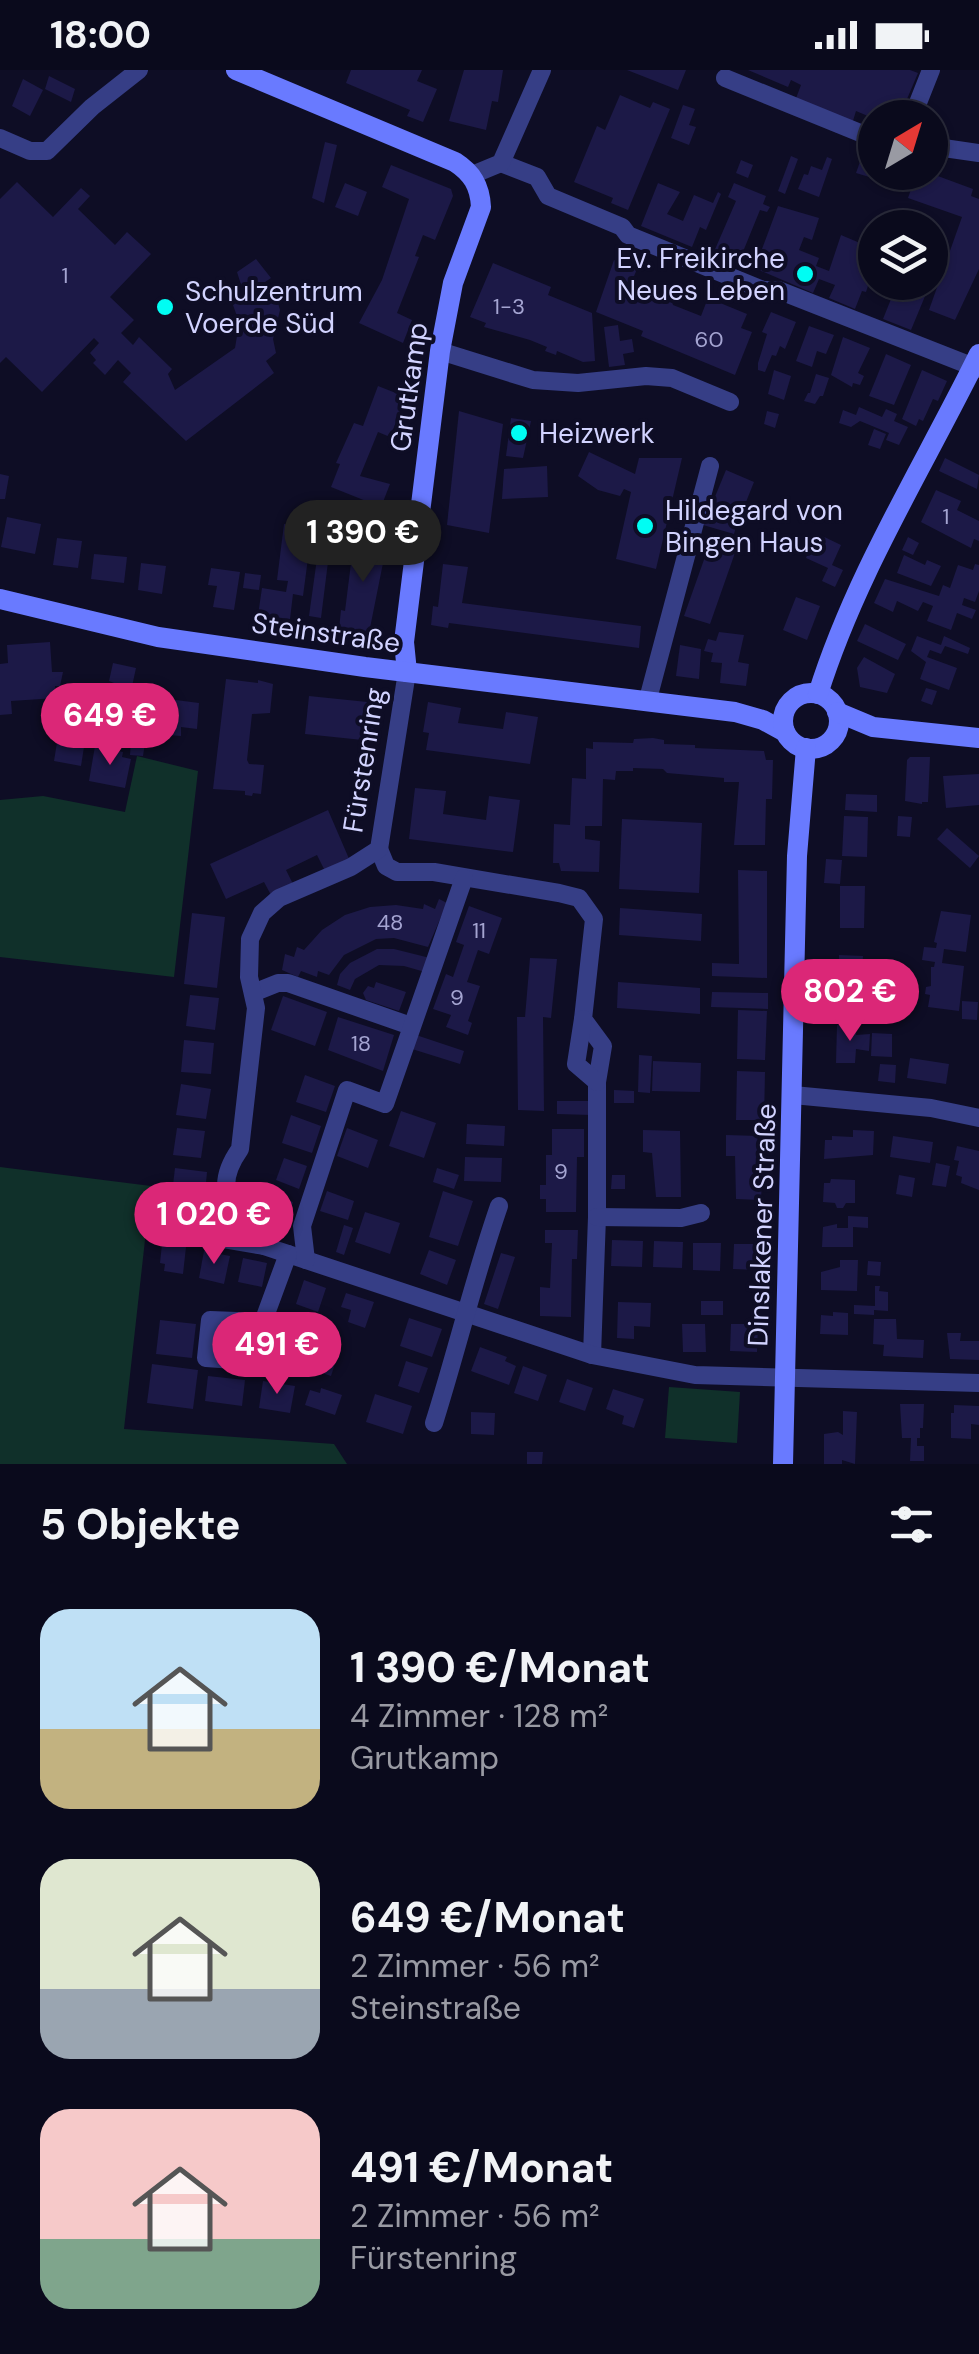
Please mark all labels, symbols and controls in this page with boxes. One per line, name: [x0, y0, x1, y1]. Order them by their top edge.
text: 18:00: [50, 10, 151, 60]
north arrow: [858, 100, 948, 190]
map controls: [858, 100, 948, 300]
button: layers: [858, 210, 948, 300]
place label: Ev. Freikirche Neues Leben: [616, 240, 785, 309]
house number: 1: [62, 261, 68, 290]
marker: Ev. Freikirche Neues Leben: [794, 263, 816, 285]
place label: Schulzentrum Voerde Süd: [185, 273, 363, 342]
house number: 1-3: [493, 292, 525, 321]
marker: Schulzentrum Voerde Süd: [154, 296, 176, 318]
street label: Grutkamp: [382, 320, 436, 454]
house number: 60: [695, 325, 723, 354]
place label: Heizwerk: [539, 415, 655, 452]
marker: Heizwerk: [508, 422, 530, 444]
place label: Hildegard von Bingen Haus: [665, 492, 843, 561]
pin: 1 390 €: [271, 500, 455, 585]
house number: 1: [943, 502, 949, 531]
text: 1 390 €: [306, 511, 420, 553]
marker: Hildegard von Bingen Haus: [634, 515, 656, 537]
street label: Steinstraße: [249, 604, 403, 662]
pin: 649 €: [40, 683, 180, 768]
street label: Fürstenring: [334, 685, 394, 835]
text: 649 €: [63, 694, 157, 736]
house number: 48: [377, 908, 403, 937]
house number: 11: [472, 916, 486, 945]
pin: 802 €: [780, 959, 920, 1044]
text: 802 €: [803, 970, 897, 1012]
house number: 9: [450, 983, 464, 1012]
house number: 18: [351, 1029, 371, 1058]
street label: Dinslakener Straße: [739, 1103, 785, 1347]
house number: 9: [554, 1157, 568, 1186]
pin: 1 020 €: [122, 1182, 306, 1267]
text: 1 020 €: [156, 1193, 272, 1235]
pin: 491 €: [207, 1312, 347, 1397]
text: 491 €: [234, 1323, 320, 1365]
text: 5 Objekte: [40, 1497, 240, 1552]
icon: filters: [884, 1497, 939, 1552]
text: 1 390 €/Monat: [350, 1640, 650, 1695]
icon: home: [120, 1649, 240, 1769]
text: 4 Zimmer · 128 m²: [350, 1695, 608, 1737]
text: Grutkamp: [350, 1737, 499, 1779]
text: 649 €/Monat: [350, 1890, 625, 1945]
icon: home: [120, 1899, 240, 2019]
text: 2 Zimmer · 56 m²: [350, 1945, 600, 1987]
text: Steinstraße: [350, 1987, 521, 2029]
text: 491 €/Monat: [350, 2140, 613, 2195]
icon: home: [120, 2149, 240, 2269]
text: 2 Zimmer · 56 m²: [350, 2195, 600, 2237]
text: Fürstenring: [350, 2237, 517, 2279]

